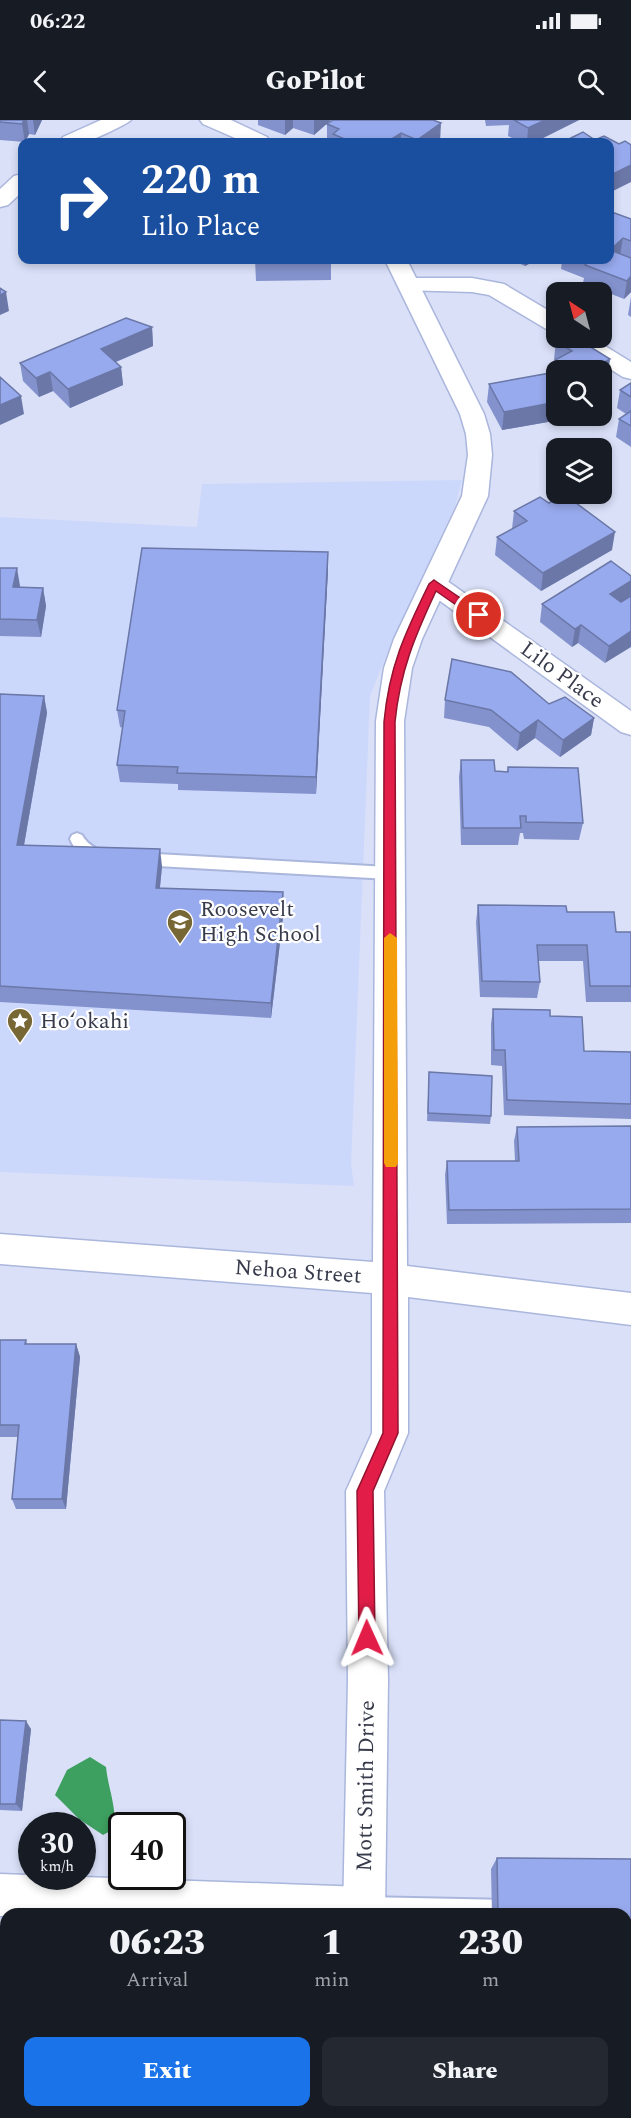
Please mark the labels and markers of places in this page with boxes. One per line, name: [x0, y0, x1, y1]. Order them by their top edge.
pin: [453, 589, 504, 640]
place label: Roosevelt High School: [200, 893, 321, 951]
school or university icon: Roosevelt High School: [165, 907, 195, 945]
place label: Hoʻokahi: [40, 1005, 129, 1038]
place icon: Hoʻokahi: [5, 1006, 35, 1044]

